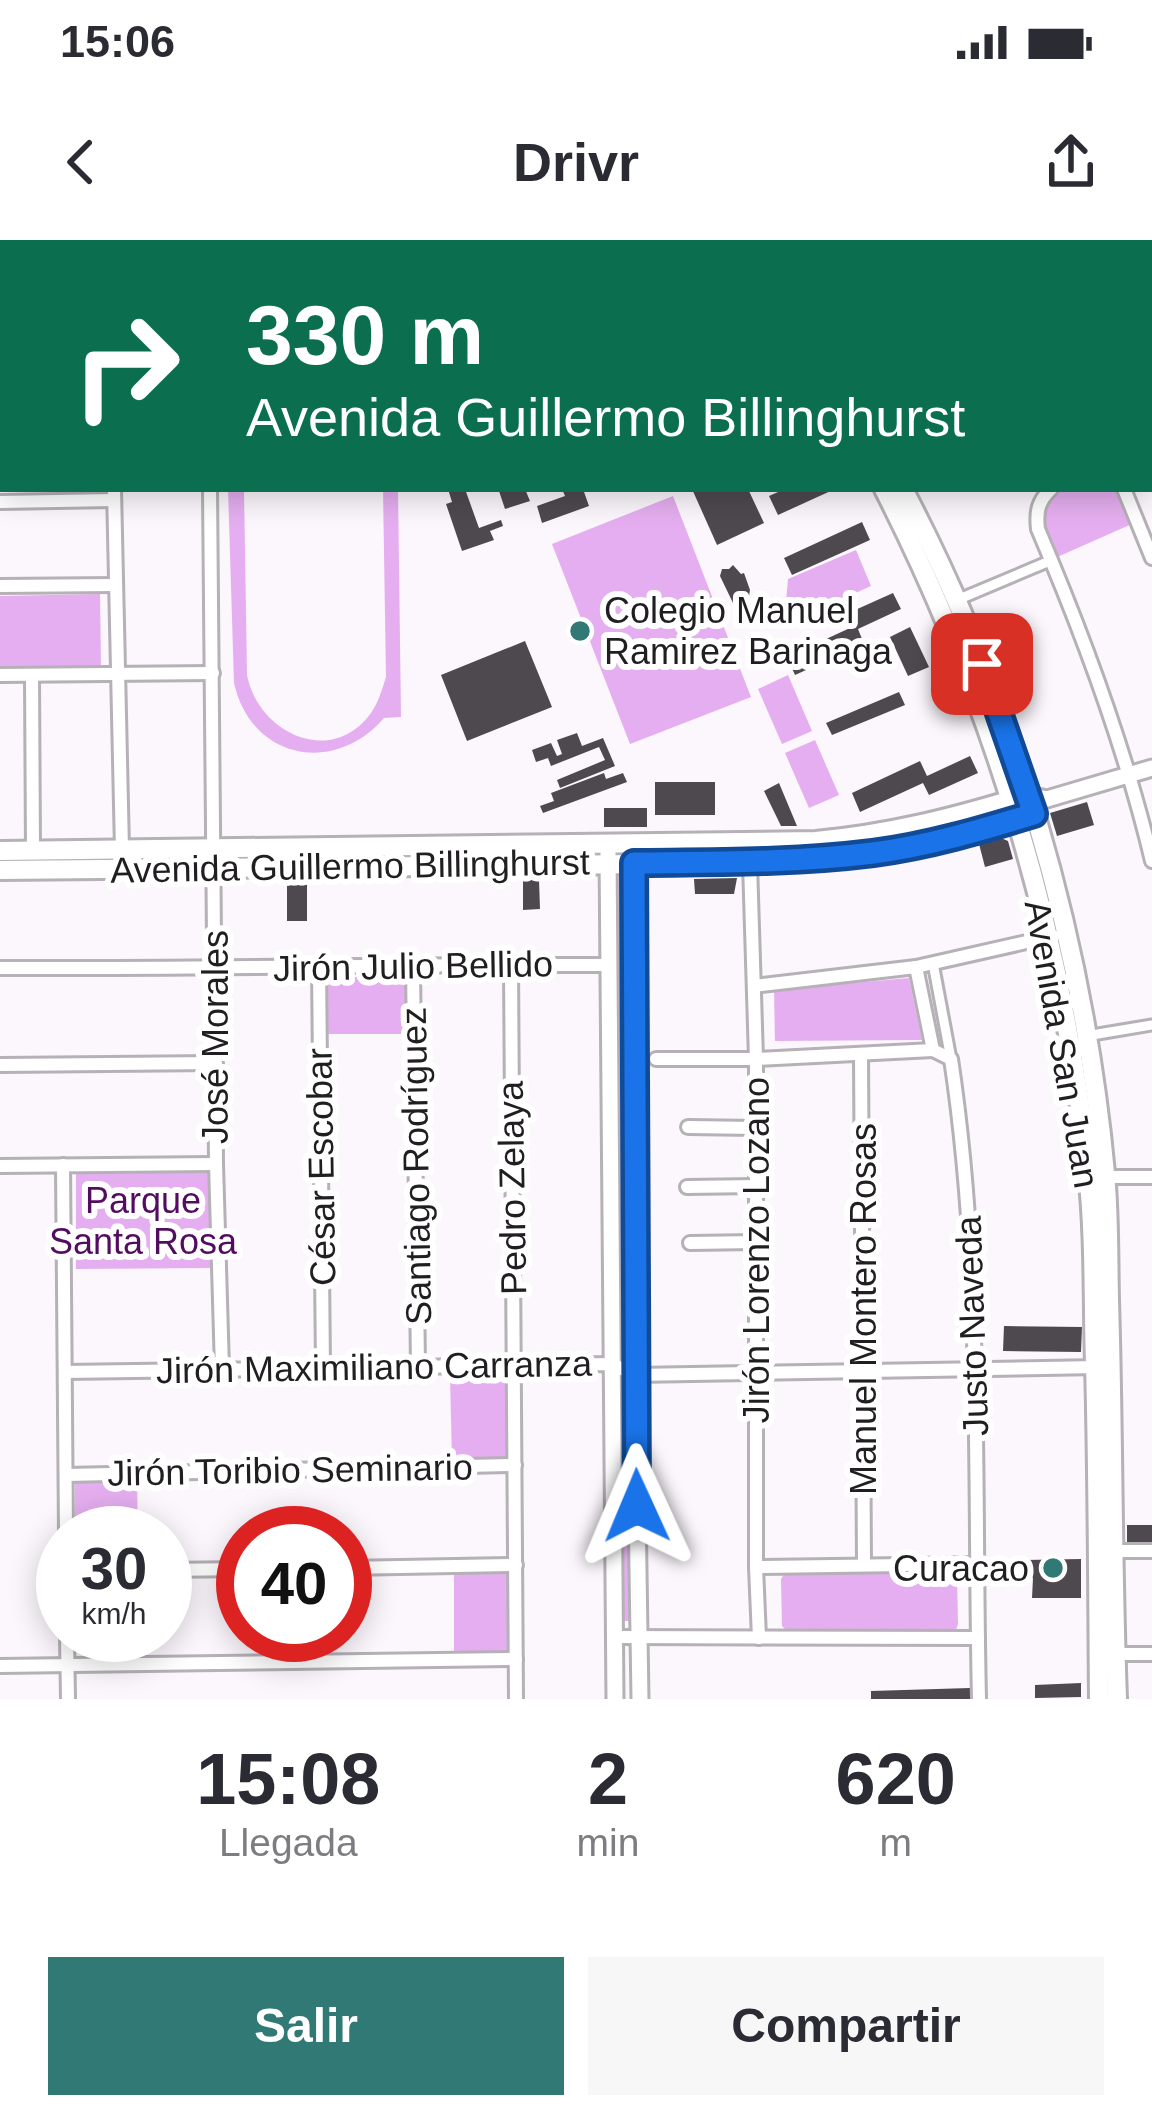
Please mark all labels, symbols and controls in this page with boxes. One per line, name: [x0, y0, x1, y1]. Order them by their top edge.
text: 15:06: [60, 16, 175, 67]
icon: back: [48, 129, 114, 195]
icon: share: [1038, 129, 1104, 195]
text: Drivr: [513, 132, 639, 192]
icon: right: [48, 288, 204, 444]
text: 330 m: [246, 288, 484, 382]
text: Avenida Guillermo Billinghurst: [246, 387, 965, 447]
place label: Colegio Manuel Ramirez Barinaga: [604, 590, 893, 672]
pin: [931, 613, 1033, 715]
marker: Colegio Manuel Ramirez Barinaga: [567, 618, 593, 644]
icon: arrive: [949, 631, 1015, 697]
street label: Avenida Guillermo Billinghurst: [110, 841, 590, 891]
street label: Avenida San Juan: [1016, 897, 1108, 1191]
street label: José Morales: [195, 930, 236, 1144]
street label: Jirón Julio Bellido: [273, 943, 553, 989]
street label: Santiago Rodríguez: [393, 1007, 439, 1325]
street label: César Escobar: [298, 1048, 344, 1286]
street label: Jirón Lorenzo Lozano: [736, 1077, 777, 1423]
street label: Pedro Zelaya: [490, 1080, 534, 1295]
street label: Manuel Montero Rosas: [843, 1123, 884, 1495]
park label: Parque Santa Rosa: [49, 1180, 238, 1262]
street label: Justo Naveda: [948, 1214, 996, 1437]
street label: Jirón Maximiliano Carranza: [156, 1343, 593, 1391]
position arrow: [574, 1443, 700, 1569]
street label: Jirón Toribio Seminario: [107, 1446, 473, 1494]
speed limit sign: 40: [216, 1506, 372, 1662]
text: 30: [81, 1535, 147, 1602]
place label: Curacao: [893, 1548, 1029, 1589]
marker: Curacao: [1040, 1555, 1066, 1581]
text: km/h: [81, 1597, 147, 1630]
text: 15:08: [196, 1739, 380, 1819]
text: 2: [588, 1739, 628, 1819]
text: 620: [836, 1739, 956, 1819]
text: Llegada: [219, 1821, 358, 1864]
text: min: [577, 1821, 639, 1864]
text: m: [879, 1821, 912, 1864]
button: Salir: [48, 1957, 564, 2095]
button: Compartir: [588, 1957, 1104, 2095]

